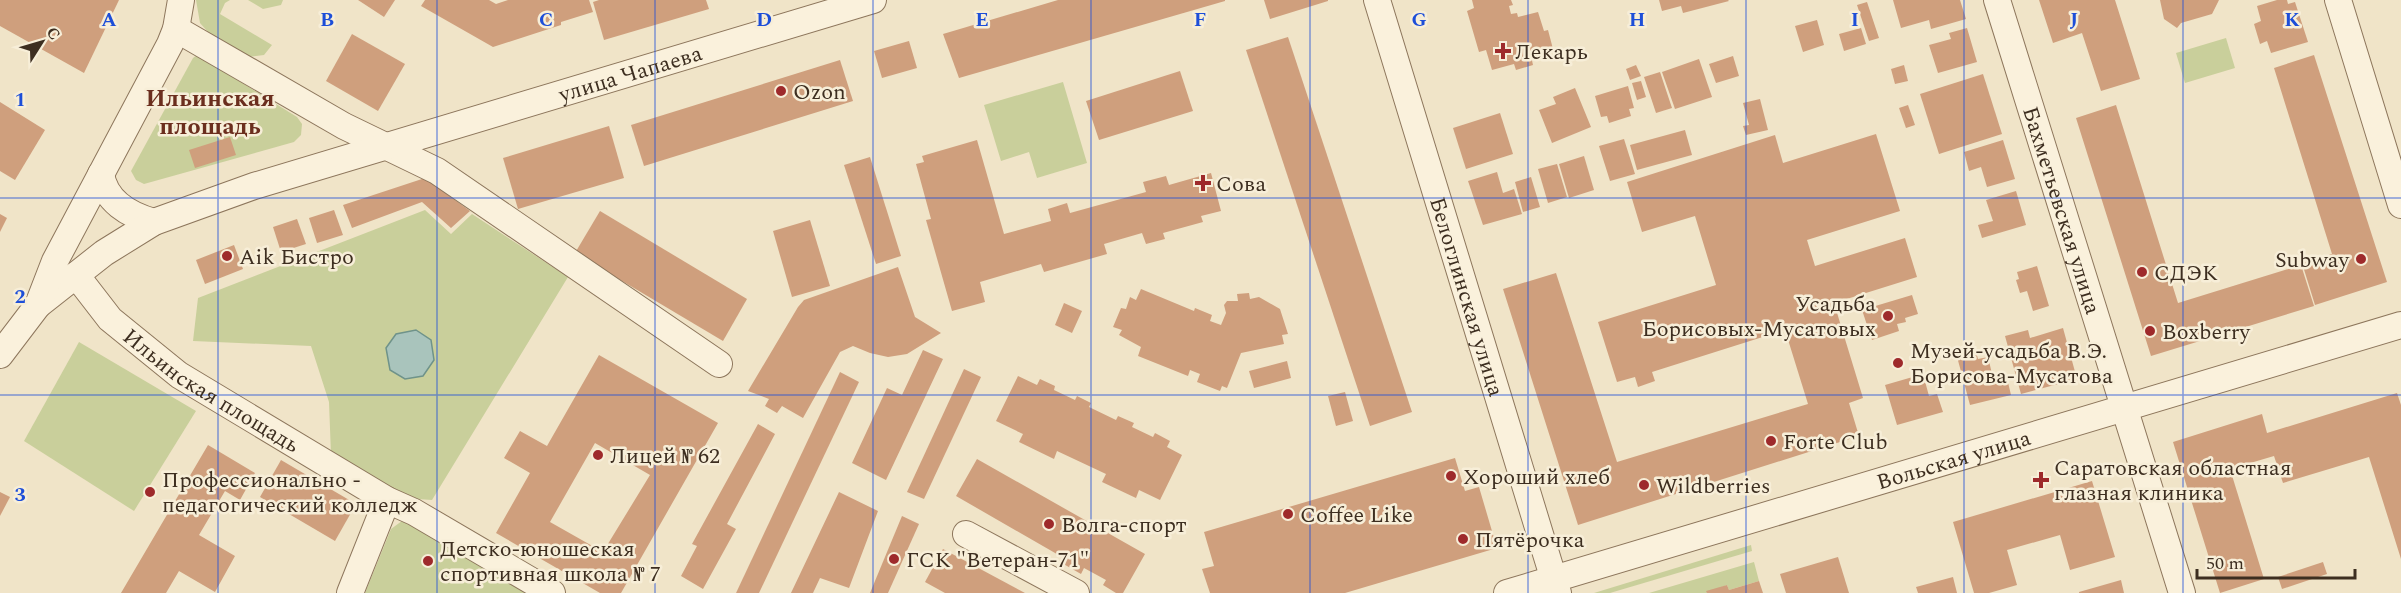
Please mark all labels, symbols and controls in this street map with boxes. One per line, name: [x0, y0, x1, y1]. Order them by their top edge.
text: A: [101, 5, 117, 35]
text: B: [320, 5, 334, 35]
text: C: [539, 5, 553, 35]
text: D: [756, 5, 772, 35]
text: E: [975, 5, 989, 35]
text: F: [1194, 5, 1206, 35]
text: G: [1411, 5, 1427, 35]
text: H: [1629, 5, 1645, 35]
text: I: [1851, 5, 1859, 35]
text: J: [2070, 5, 2078, 35]
text: K: [2284, 5, 2300, 35]
north arrow: [12, 12, 72, 72]
text: С: [40, 22, 66, 45]
place label: Лекарь: [1515, 36, 1588, 69]
street label: улица Чапаева: [554, 37, 707, 112]
marker: Лекарь: [1496, 44, 1510, 58]
place label: Ozon: [793, 76, 846, 109]
district label: Ильинская площадь: [145, 81, 275, 145]
marker: Ozon: [774, 84, 788, 98]
text: 1: [14, 85, 26, 115]
street label: Бахметьевская улица: [2013, 102, 2109, 319]
place label: Сова: [1216, 168, 1267, 201]
marker: Сова: [1194, 174, 1212, 192]
street label: Белоглинская улица: [1420, 193, 1512, 401]
place label: Aik Бистро: [239, 241, 354, 274]
place label: Subway: [2275, 244, 2350, 277]
marker: Aik Бистро: [220, 249, 234, 263]
marker: Subway: [2354, 252, 2368, 266]
place label: СДЭК: [2154, 257, 2218, 290]
marker: СДЭК: [2135, 265, 2149, 279]
text: 2: [14, 282, 26, 312]
place label: Усадьба Борисовых-Мусатовых: [1642, 288, 1876, 346]
marker: Усадьба Борисовых-Мусатовых: [1881, 309, 1895, 323]
place label: Boxberry: [2162, 316, 2252, 349]
street label: Ильинская площадь: [115, 321, 305, 462]
marker: Boxberry: [2143, 324, 2157, 338]
place label: Музей-усадьба В.Э. Борисова-Мусатова: [1910, 335, 2113, 393]
marker: Музей-усадьба В.Э. Борисова-Мусатова: [1891, 356, 1905, 370]
street label: Вольская улица: [1873, 422, 2035, 499]
place label: Forte Club: [1783, 426, 1888, 459]
marker: Forte Club: [1764, 434, 1778, 448]
place label: Лицей № 62: [610, 440, 720, 473]
marker: Лицей № 62: [591, 448, 605, 462]
place label: Саратовская областная глазная клиника: [2054, 452, 2292, 510]
place label: Хороший хлеб: [1463, 461, 1610, 494]
place label: Профессионально - педагогический колледж: [162, 464, 418, 522]
marker: Хороший хлеб: [1444, 469, 1458, 483]
place label: Wildberries: [1656, 470, 1771, 503]
marker: Саратовская областная глазная клиника: [2032, 471, 2050, 489]
marker: Wildberries: [1637, 478, 1651, 492]
text: 3: [14, 480, 26, 510]
marker: Профессионально - педагогический колледж: [143, 485, 157, 499]
place label: Coffee Like: [1300, 499, 1413, 532]
marker: Coffee Like: [1281, 507, 1295, 521]
place label: Волга-спорт: [1061, 509, 1187, 542]
marker: Волга-спорт: [1042, 517, 1056, 531]
place label: Пятёрочка: [1475, 524, 1585, 557]
marker: Пятёрочка: [1456, 532, 1470, 546]
place label: Детско-юношеская спортивная школа № 7: [440, 533, 661, 591]
scale bar: [2197, 542, 2354, 580]
place label: ГСК "Ветеран-71": [906, 544, 1089, 577]
text: 50 m: [2206, 550, 2244, 577]
marker: ГСК "Ветеран-71": [887, 552, 901, 566]
marker: Детско-юношеская спортивная школа № 7: [421, 554, 435, 568]

